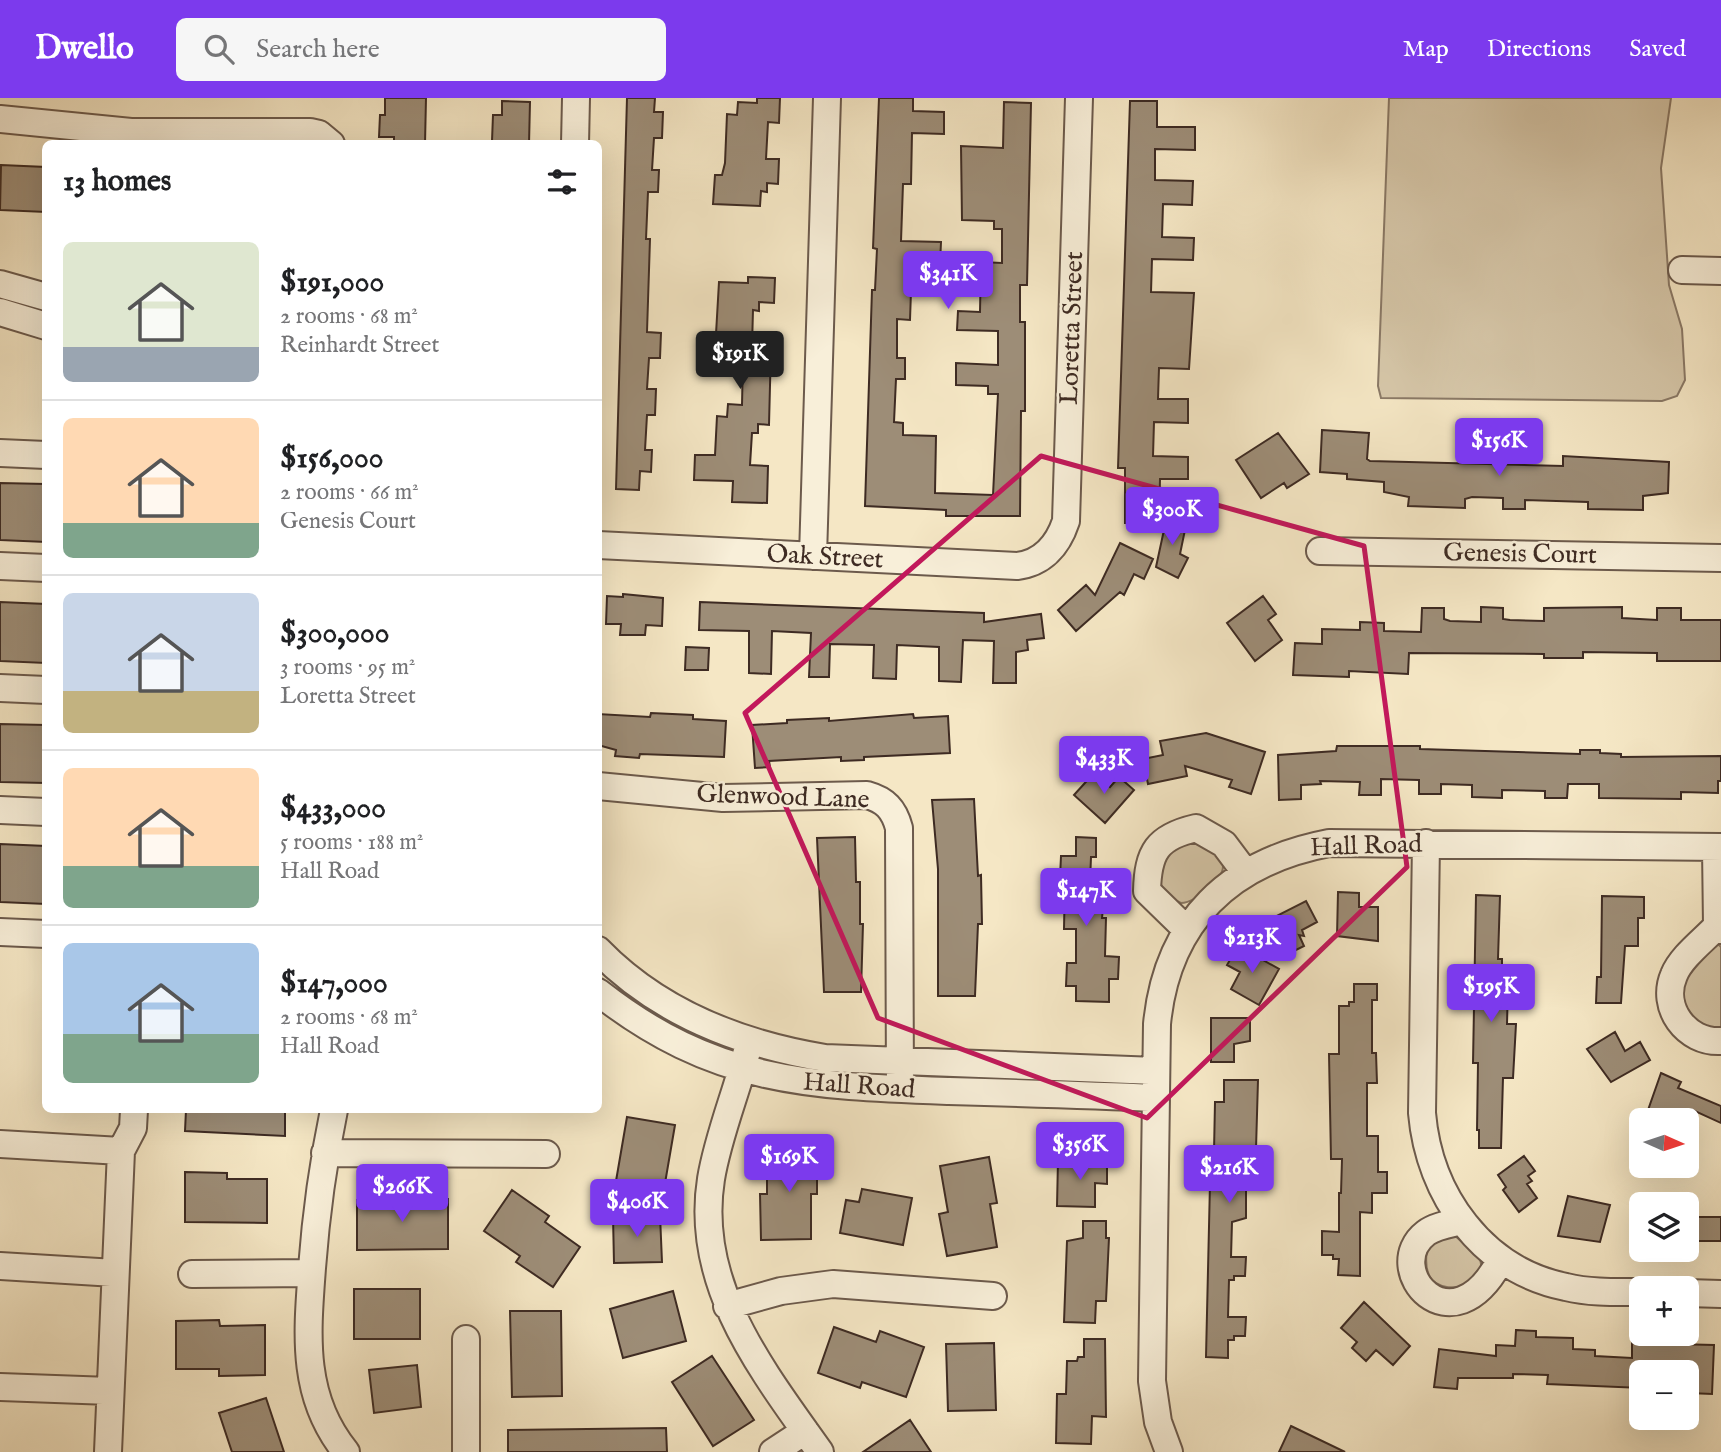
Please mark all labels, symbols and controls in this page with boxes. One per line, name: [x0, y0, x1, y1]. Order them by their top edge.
search box: [176, 18, 666, 81]
text: Dwello: [35, 28, 134, 70]
icon: search: [200, 30, 238, 68]
text: Search here: [256, 33, 380, 66]
text: Map: [1403, 34, 1449, 65]
text: Directions: [1487, 34, 1591, 65]
text: Saved: [1629, 34, 1686, 65]
text: 13 homes: [63, 163, 171, 201]
icon: filters: [543, 163, 581, 201]
street label: Loretta Street: [1053, 251, 1091, 405]
pin: $341K: [899, 252, 997, 311]
text: $341K: [919, 259, 977, 288]
text: $191,000: [280, 264, 384, 302]
icon: home: [119, 270, 203, 354]
text: 2 rooms · 68 m²: [280, 302, 418, 331]
text: Reinhardt Street: [280, 331, 439, 360]
pin: $191K: [691, 331, 789, 391]
text: $191K: [712, 339, 768, 368]
pin: $156K: [1450, 418, 1548, 478]
text: $156K: [1471, 426, 1527, 455]
text: $156,000: [280, 440, 383, 478]
icon: home: [119, 446, 203, 530]
text: 2 rooms · 66 m²: [280, 478, 419, 507]
pin: $300K: [1123, 488, 1221, 547]
text: $300K: [1142, 495, 1202, 524]
text: Genesis Court: [280, 507, 416, 536]
street label: Genesis Court: [1443, 536, 1597, 572]
street label: Oak Street: [766, 537, 884, 577]
text: $300,000: [280, 615, 389, 653]
icon: home: [119, 621, 203, 705]
text: 3 rooms · 95 m²: [280, 653, 415, 682]
text: Loretta Street: [280, 682, 416, 711]
pin: $433K: [1055, 736, 1153, 796]
text: $433K: [1075, 744, 1133, 773]
street label: Glenwood Lane: [696, 777, 870, 817]
text: $433,000: [280, 790, 386, 828]
icon: home: [119, 796, 203, 880]
text: 5 rooms · 188 m²: [280, 828, 423, 857]
street label: Hall Road: [1309, 828, 1423, 864]
text: Hall Road: [280, 857, 379, 886]
pin: $147K: [1037, 868, 1135, 928]
text: $147K: [1056, 876, 1116, 905]
pin: $213K: [1203, 916, 1301, 975]
text: $213K: [1223, 923, 1281, 952]
pin: $195K: [1442, 964, 1540, 1024]
text: $147,000: [280, 965, 388, 1003]
icon: home: [119, 971, 203, 1055]
text: $195K: [1463, 972, 1519, 1001]
text: 2 rooms · 68 m²: [280, 1003, 418, 1032]
text: Hall Road: [280, 1032, 379, 1061]
street label: Hall Road: [802, 1066, 916, 1106]
north arrow: [1629, 1108, 1699, 1178]
map controls: [1629, 1108, 1699, 1430]
pin: $356K: [1031, 1122, 1129, 1182]
text: $356K: [1052, 1130, 1108, 1159]
pin: $169K: [740, 1134, 838, 1194]
text: $169K: [760, 1142, 818, 1171]
pin: $216K: [1180, 1146, 1278, 1205]
text: $216K: [1200, 1153, 1258, 1182]
pin: $266K: [353, 1164, 451, 1224]
text: $266K: [372, 1172, 432, 1201]
pin: $406K: [588, 1180, 686, 1239]
text: $406K: [606, 1187, 668, 1216]
button: layers: [1629, 1192, 1699, 1262]
button: +: [1629, 1276, 1699, 1346]
button: −: [1629, 1360, 1699, 1430]

